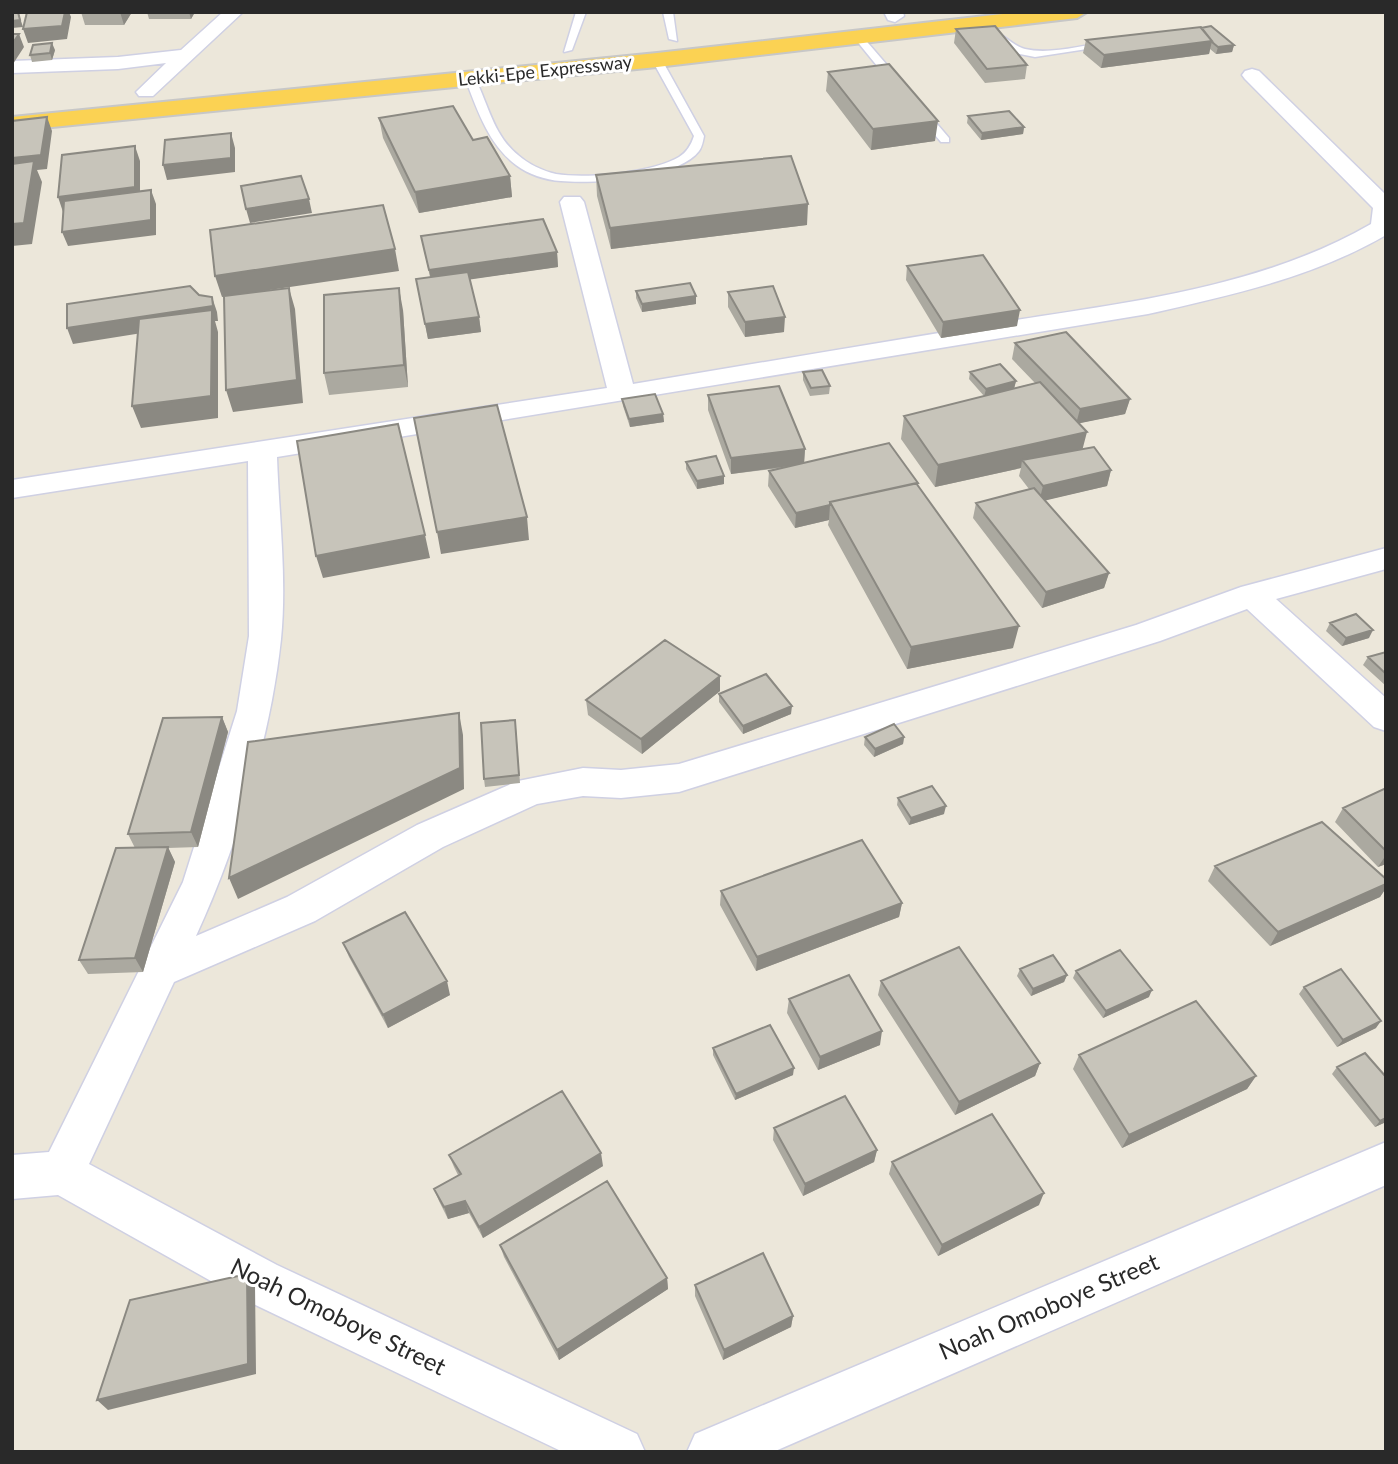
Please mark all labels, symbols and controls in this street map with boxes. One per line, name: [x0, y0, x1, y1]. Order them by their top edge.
street label: Lekki-Epe Expressway: [457, 50, 634, 90]
street label: Noah Omoboye Street: [934, 1246, 1163, 1365]
street label: Noah Omoboye Street: [226, 1251, 451, 1381]

